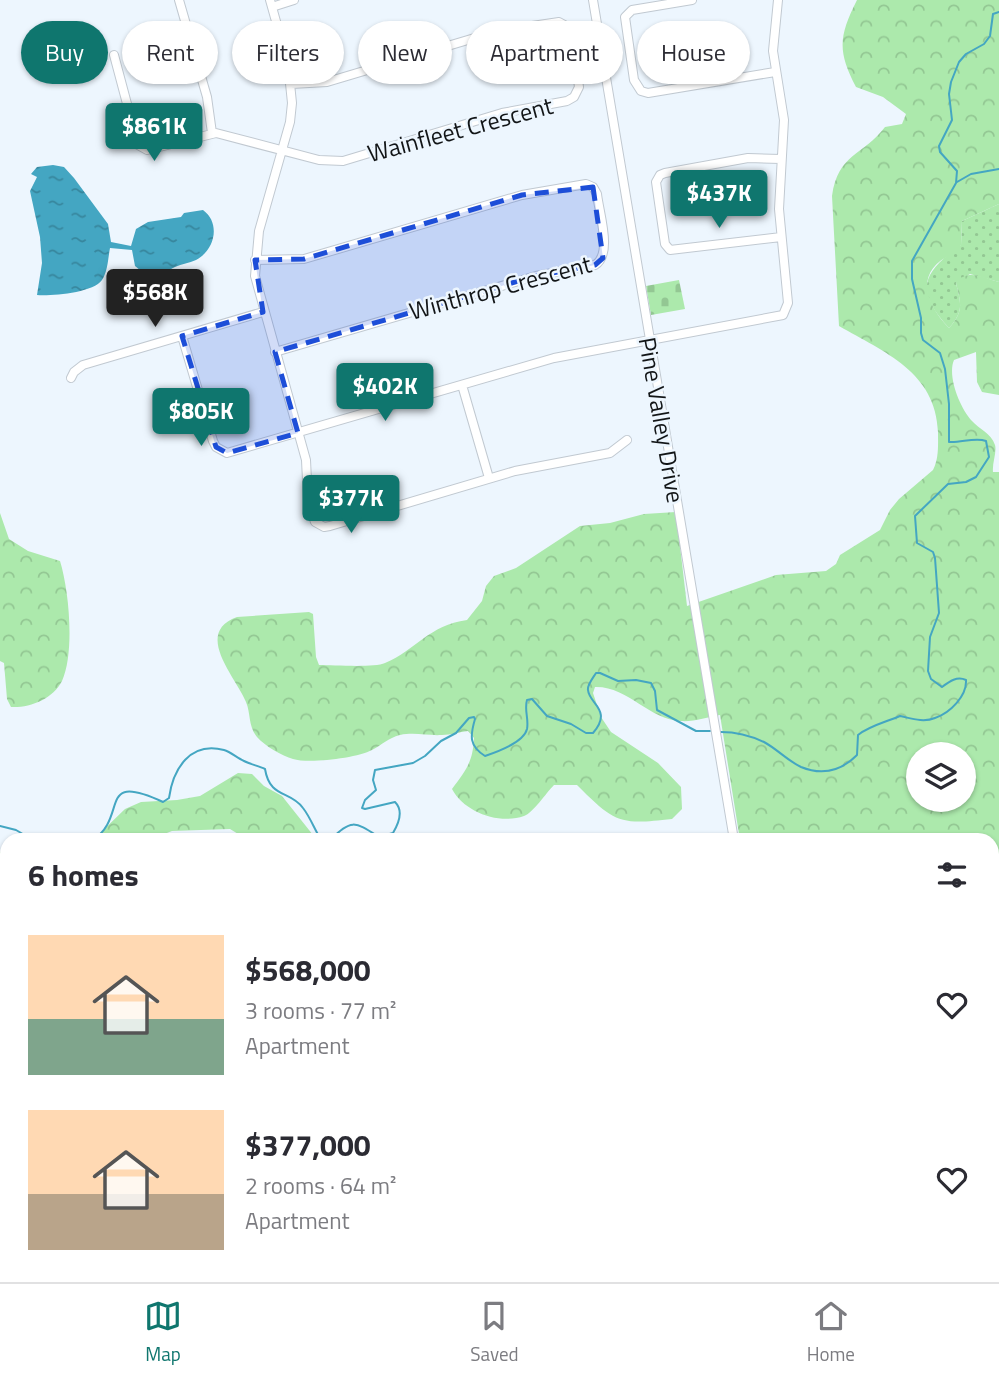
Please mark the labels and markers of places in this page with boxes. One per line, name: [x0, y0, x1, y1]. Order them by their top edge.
pin: $861K: [105, 104, 203, 163]
pin: $437K: [670, 170, 768, 230]
pin: $568K: [106, 270, 204, 329]
pin: $402K: [336, 364, 434, 423]
pin: $805K: [152, 388, 250, 448]
pin: $377K: [302, 476, 400, 535]

